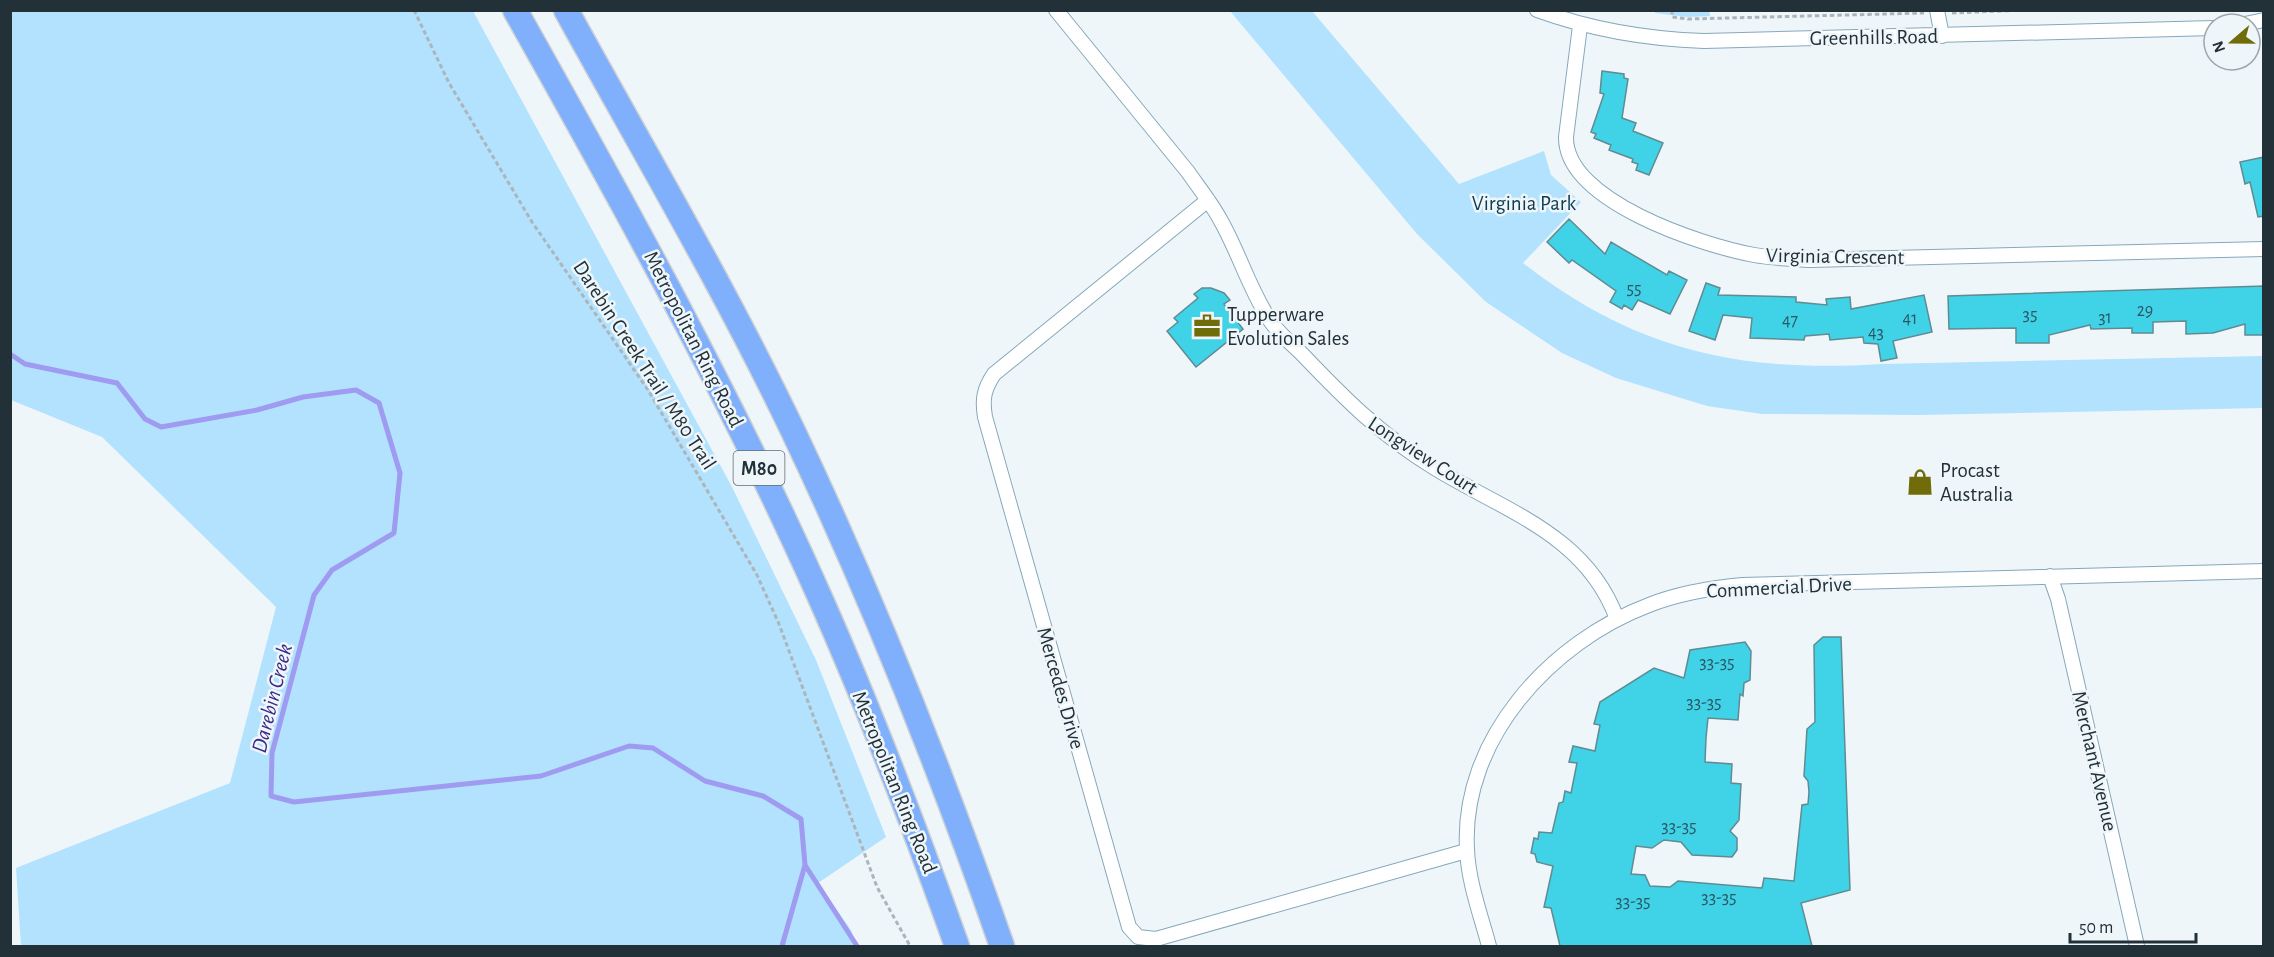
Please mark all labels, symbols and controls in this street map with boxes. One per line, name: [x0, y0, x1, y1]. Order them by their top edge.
north arrow: [2202, 12, 2262, 72]
street label: Greenhills Road: [1810, 26, 1939, 49]
text: N: [2209, 39, 2228, 55]
park label: Virginia Park: [1472, 193, 1577, 214]
street label: Virginia Crescent: [1766, 245, 1905, 268]
street label: Metropolitan Ring Road: [640, 248, 747, 431]
street label: Darebin Creek Trail / M80 Trail: [569, 257, 720, 473]
house number: 55: [1626, 280, 1642, 298]
house number: 29: [2137, 302, 2153, 320]
place label: Tupperware Evolution Sales: [1227, 304, 1349, 349]
house number: 35: [2023, 306, 2037, 324]
house number: 31: [2098, 309, 2112, 327]
house number: 41: [1903, 310, 1917, 328]
office icon: Tupperware Evolution Sales: [1192, 311, 1222, 341]
house number: 47: [1782, 312, 1798, 330]
house number: 43: [1868, 324, 1884, 342]
street label: Longview Court: [1364, 412, 1481, 499]
road number: M80: [734, 451, 784, 485]
place label: Procast Australia: [1940, 460, 2013, 505]
shop icon: Procast Australia: [1905, 467, 1935, 497]
street label: Commercial Drive: [1706, 573, 1852, 602]
street label: Mercedes Drive: [1033, 625, 1088, 752]
water label: Darebin Creek: [248, 642, 296, 755]
house number: 33-35: [1699, 654, 1735, 672]
street label: Metropolitan Ring Road: [848, 688, 941, 876]
street label: Merchant Avenue: [2068, 689, 2121, 833]
house number: 33-35: [1686, 694, 1722, 712]
house number: 33-35: [1661, 818, 1697, 836]
house number: 33-35: [1701, 889, 1737, 907]
house number: 33-35: [1615, 893, 1651, 911]
scale bar: [2070, 906, 2196, 944]
text: 50 m: [2079, 919, 2113, 937]

